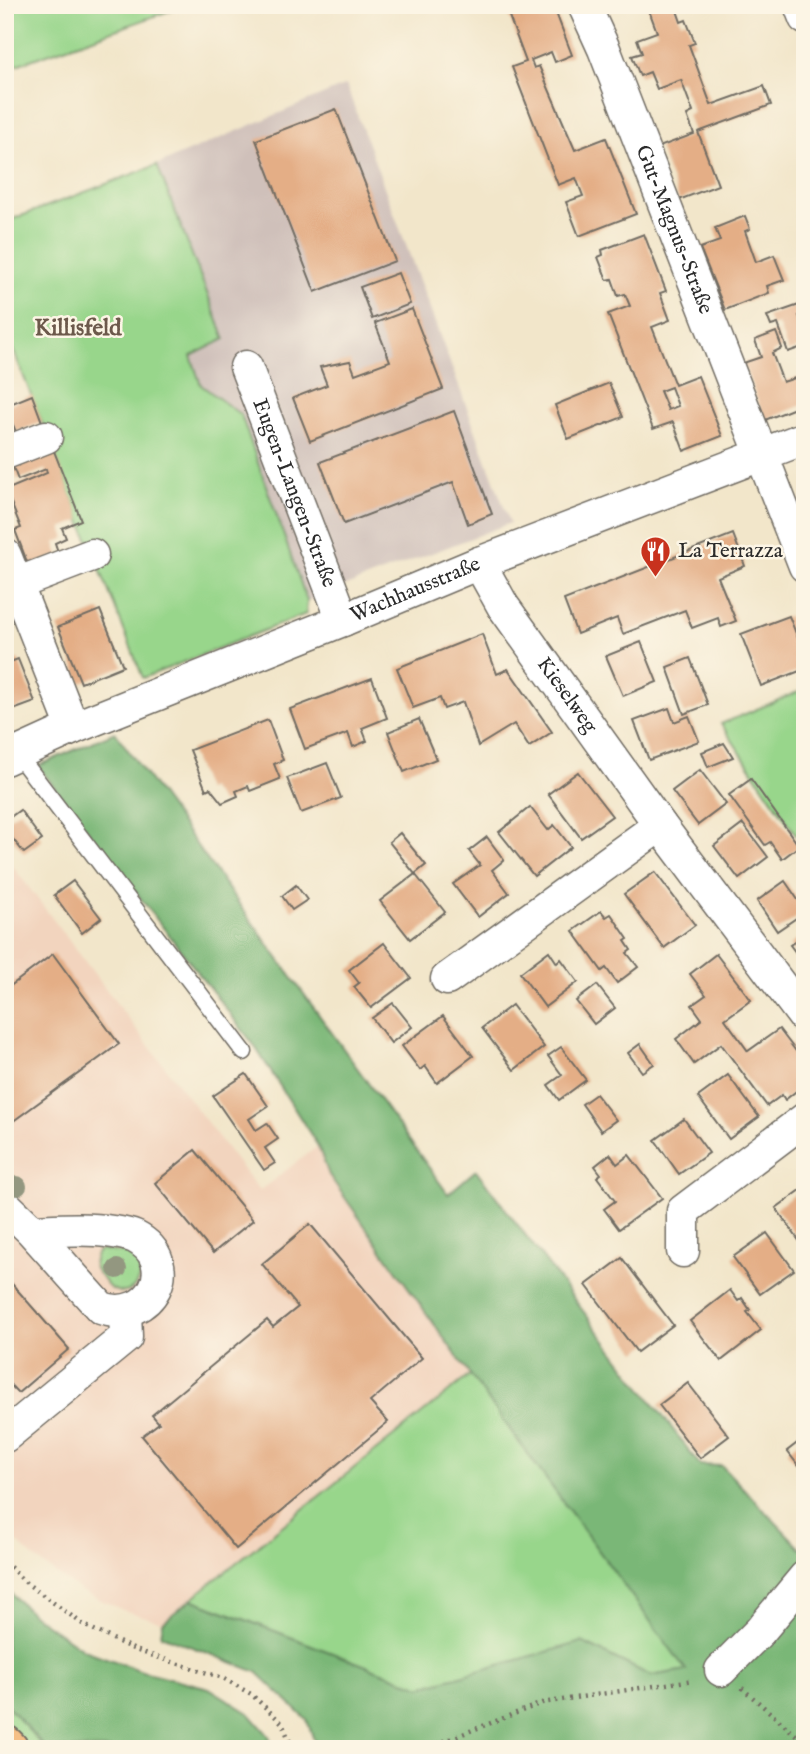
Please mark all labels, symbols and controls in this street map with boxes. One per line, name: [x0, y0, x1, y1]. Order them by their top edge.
street label: Gut-Magnus-Straße: [629, 141, 719, 318]
district label: Killisfeld: [35, 314, 122, 343]
street label: Eugen-Langen-Straße: [246, 395, 343, 592]
restaurant icon: La Terrazza: [638, 534, 672, 578]
place label: La Terrazza: [678, 538, 784, 565]
street label: Wachhausstraße: [346, 550, 485, 629]
street label: Kieselweg: [530, 652, 604, 739]

